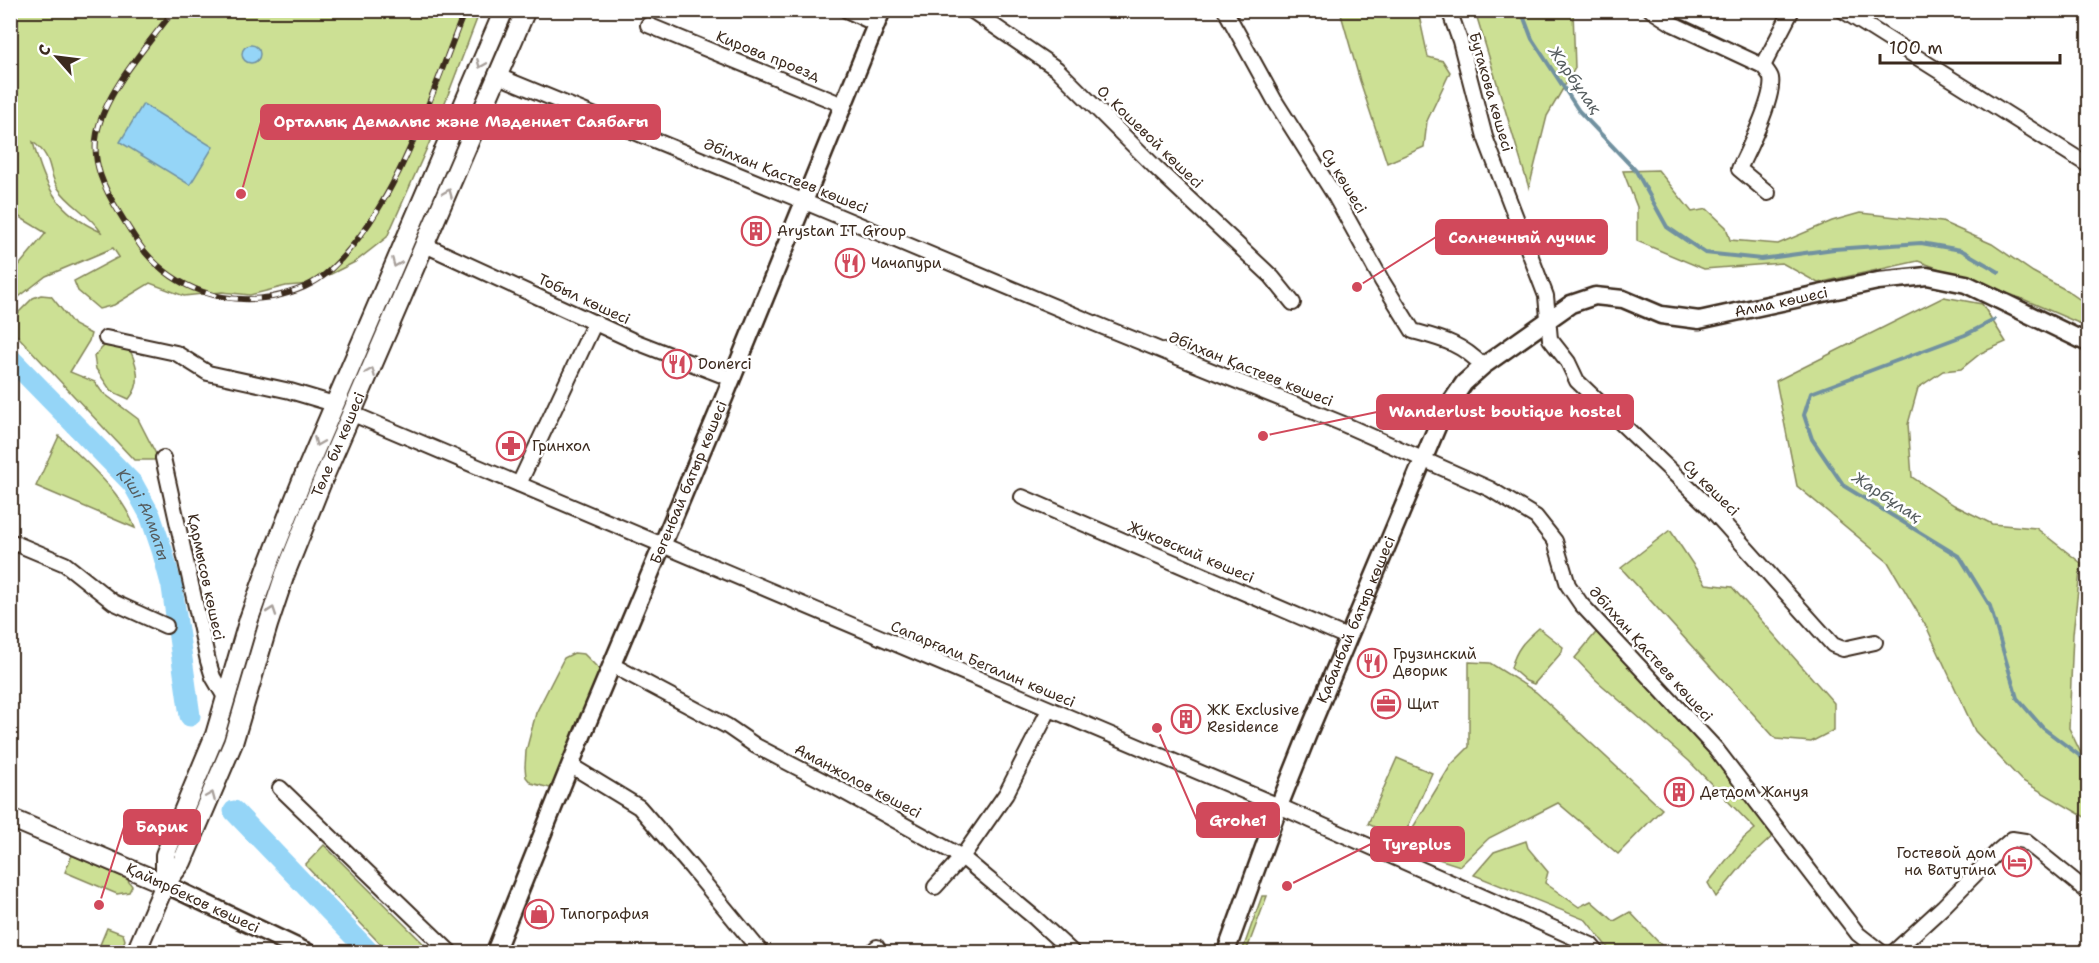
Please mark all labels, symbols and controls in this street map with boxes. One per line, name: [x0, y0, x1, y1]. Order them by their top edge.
street label: Кирова проезд: [713, 26, 823, 86]
north arrow: [27, 27, 87, 87]
scale bar: [1880, 27, 2060, 65]
street label: Бутакова көшесі: [1464, 30, 1518, 154]
text: 100 m: [1889, 36, 1943, 60]
text: С: [33, 41, 56, 59]
water label: Жарбұлақ: [1543, 41, 1606, 118]
one-way arrow: [476, 58, 488, 69]
street label: О. Кошевой көшесі: [1093, 81, 1207, 193]
callout: Орталық Демалыс және Мәдениет Саябағы: [261, 105, 660, 139]
text: Орталық Демалыс және Мәдениет Саябағы: [274, 111, 649, 132]
street label: Әбілхан Қастеев көшесі: [701, 134, 871, 218]
street label: Су көшесі: [1317, 145, 1371, 217]
one-way arrow: [440, 189, 452, 200]
building icon: Arystan IT Group: [740, 215, 772, 247]
callout: Солнечный лучик: [1436, 220, 1607, 254]
place label: Arystan IT Group: [777, 221, 906, 241]
text: Солнечный лучик: [1448, 227, 1596, 248]
restaurant icon: Чачапури: [834, 247, 866, 279]
place label: Чачапури: [871, 253, 942, 273]
one-way arrow: [391, 257, 403, 268]
street label: Тобыл көшесі: [535, 269, 633, 329]
street label: Алма көшесі: [1732, 282, 1830, 322]
street label: Әбілхан Қастеев көшесі: [1166, 327, 1336, 411]
restaurant icon: Donerci: [661, 348, 693, 380]
place label: Donerci: [698, 354, 752, 374]
one-way arrow: [363, 368, 375, 379]
street label: Төле би көшесі: [307, 389, 370, 500]
callout: Wanderlust boutique hostel: [1377, 395, 1633, 429]
street label: Бөгенбай батыр көшесі: [645, 398, 732, 567]
text: Wanderlust boutique hostel: [1389, 401, 1622, 422]
pharmacy icon: Гринхол: [495, 430, 527, 462]
one-way arrow: [314, 435, 326, 446]
place label: Гринхол: [532, 436, 591, 456]
street label: Су көшесі: [1678, 455, 1744, 521]
water label: Кіші Алматы: [112, 463, 175, 563]
water label: Жарбұлақ: [1847, 466, 1926, 527]
street label: Қармысов көшесі: [183, 512, 229, 642]
street label: Жуковский көшесі: [1125, 516, 1257, 588]
street label: Қабанбай батыр көшесі: [1312, 533, 1400, 706]
street label: Әбілхан Қастеев көшесі: [1585, 582, 1717, 726]
one-way arrow: [265, 606, 278, 617]
street label: Сапарғали Бегалин көшесі: [888, 616, 1078, 712]
place label: Грузинский Дворик: [1393, 644, 1477, 681]
restaurant icon: Грузинский Дворик: [1356, 647, 1388, 679]
office icon: Щит: [1370, 688, 1402, 720]
place label: Щит: [1407, 694, 1439, 714]
place label: ЖК Exclusive Residence: [1207, 700, 1300, 737]
building icon: ЖК Exclusive Residence: [1170, 703, 1202, 735]
street label: Аманжолов көшесі: [791, 739, 925, 823]
building icon: Детдом Жануя: [1663, 776, 1695, 808]
place label: Детдом Жануя: [1700, 782, 1809, 802]
one-way arrow: [204, 791, 216, 802]
callout: Grohe1: [1197, 803, 1279, 837]
callout: Барик: [124, 810, 200, 844]
text: Grohe1: [1209, 810, 1267, 831]
text: Барик: [136, 816, 188, 837]
callout: Tyreplus: [1371, 827, 1464, 861]
text: Tyreplus: [1382, 834, 1452, 855]
place label: Гостевой дом на Ватутина: [1897, 843, 1997, 880]
hotel icon: Гостевой дом на Ватутина: [2001, 846, 2033, 878]
street label: Қайырбеков көшесі: [123, 858, 263, 938]
shop icon: Типография: [523, 898, 555, 930]
place label: Типография: [560, 904, 649, 924]

